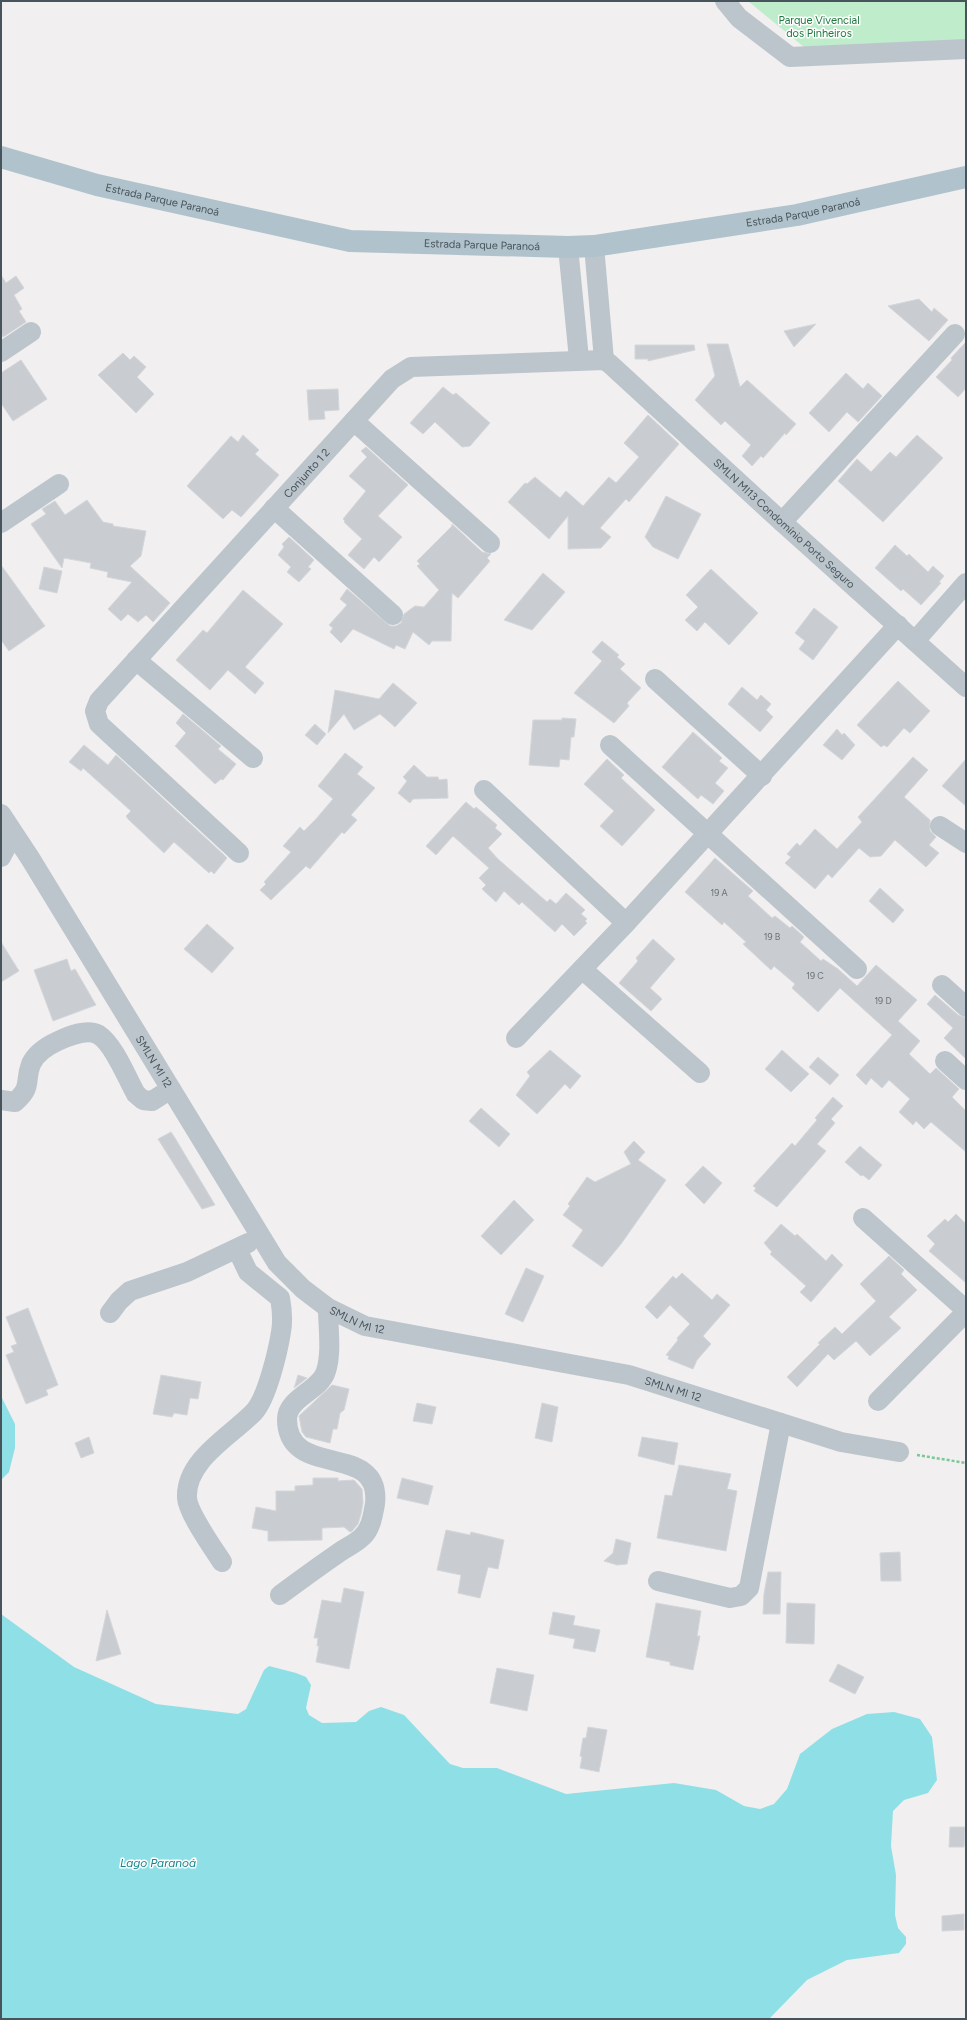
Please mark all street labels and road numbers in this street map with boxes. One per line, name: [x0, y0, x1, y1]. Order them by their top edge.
street label: Estrada Parque Paranoá: [104, 181, 221, 218]
street label: Estrada Parque Paranoá: [745, 195, 861, 229]
street label: Estrada Parque Paranoá: [424, 237, 540, 253]
street label: Conjunto 1 2: [281, 446, 332, 500]
street label: SMLN MI13 Condomínio Porto Seguro: [711, 456, 858, 591]
street label: SMLN MI 12: [133, 1033, 175, 1090]
street label: SMLN MI 12: [327, 1303, 386, 1336]
street label: SMLN MI 12: [643, 1374, 703, 1404]

